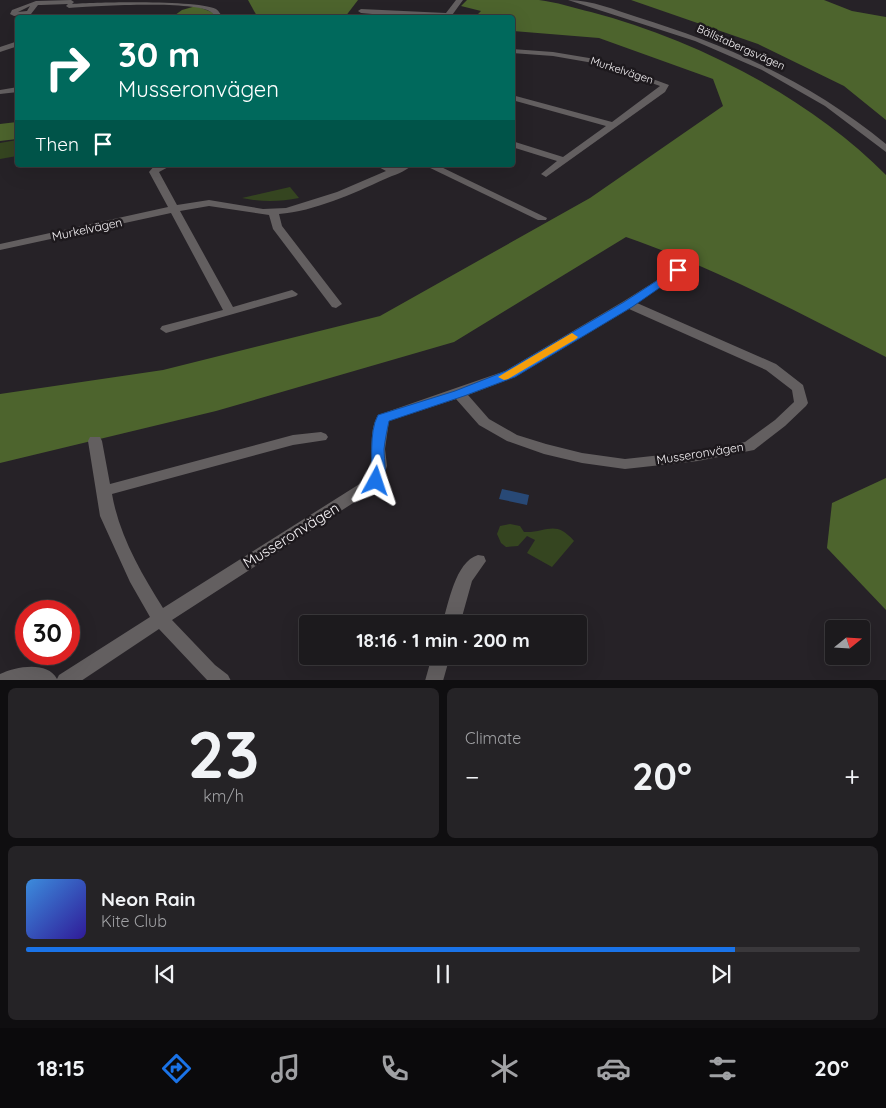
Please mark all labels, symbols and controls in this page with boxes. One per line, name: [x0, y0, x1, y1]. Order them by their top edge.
street label: Bällstabergsvägen: [695, 21, 787, 73]
text: 30 m: [118, 32, 200, 76]
icon: right: [35, 35, 100, 100]
street label: Murkelvägen: [589, 53, 655, 87]
text: Musseronvägen: [118, 75, 279, 103]
icon: arrive: [89, 130, 117, 158]
text: Then: [35, 132, 79, 156]
street label: Murkelvägen: [51, 214, 123, 244]
pin: [657, 249, 699, 291]
icon: arrive: [664, 256, 692, 284]
street label: Musseronvägen: [655, 439, 745, 467]
position arrow: [349, 454, 401, 506]
street label: Musseronvägen: [239, 498, 343, 572]
speed limit sign: 30: [15, 600, 80, 665]
north arrow: [825, 620, 870, 665]
map controls: [825, 620, 870, 665]
text: 18:16 · 1 min · 200 m: [356, 628, 530, 652]
text: 23: [188, 713, 259, 794]
text: Climate: [465, 728, 521, 748]
text: 20°: [632, 752, 692, 800]
text: −: [465, 759, 480, 794]
text: +: [844, 759, 860, 794]
text: km/h: [203, 786, 244, 806]
text: Neon Rain: [101, 887, 196, 911]
text: Kite Club: [101, 911, 167, 931]
icon: previous: [151, 960, 179, 988]
icon: pause: [429, 960, 457, 988]
icon: next: [707, 960, 735, 988]
icon: directions: [159, 1051, 194, 1086]
icon: music: [268, 1051, 303, 1086]
icon: phone: [377, 1051, 412, 1086]
icon: climate: [487, 1051, 522, 1086]
icon: car: [596, 1051, 631, 1086]
icon: filters: [705, 1051, 740, 1086]
text: 18:15: [37, 1054, 85, 1082]
text: 20°: [814, 1054, 849, 1082]

